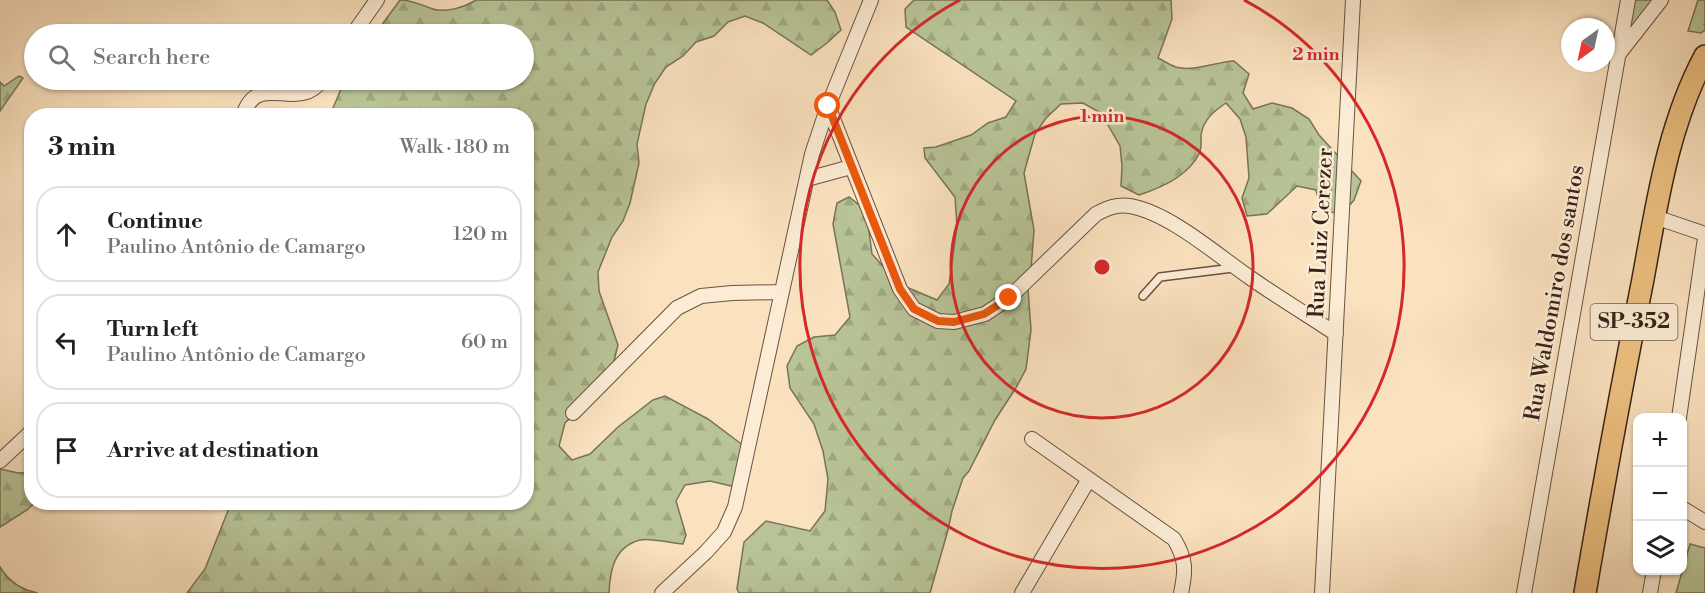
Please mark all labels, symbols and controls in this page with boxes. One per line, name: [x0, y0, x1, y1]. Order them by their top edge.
north arrow: [1561, 18, 1615, 72]
search box: [24, 24, 534, 90]
icon: search: [45, 41, 78, 74]
text: 2 min: [1292, 43, 1340, 66]
text: Search here: [93, 44, 210, 71]
route start: [814, 92, 840, 118]
text: 1 min: [1080, 105, 1124, 128]
text: 3 min: [48, 131, 116, 163]
text: Walk · 180 m: [400, 135, 510, 160]
street label: Rua Luiz Cerezer: [1303, 147, 1339, 319]
street label: Rua Waldomiro dos santos: [1519, 163, 1591, 423]
text: Continue: [107, 208, 203, 235]
icon: ahead: [50, 218, 83, 251]
text: 120 m: [453, 222, 508, 247]
text: Paulino Antônio de Camargo: [107, 235, 366, 260]
centre of rings: [1092, 257, 1112, 277]
route end: [995, 284, 1021, 310]
road number: SP-352: [1590, 304, 1678, 340]
text: Turn left: [107, 316, 198, 343]
icon: left: [50, 326, 83, 359]
text: 60 m: [461, 330, 508, 355]
text: Paulino Antônio de Camargo: [107, 343, 366, 368]
map controls: [1633, 413, 1687, 575]
button: +: [1633, 413, 1687, 467]
icon: arrive: [50, 434, 83, 467]
text: Arrive at destination: [107, 437, 319, 464]
button: −: [1633, 467, 1687, 521]
button: layers: [1633, 521, 1687, 575]

